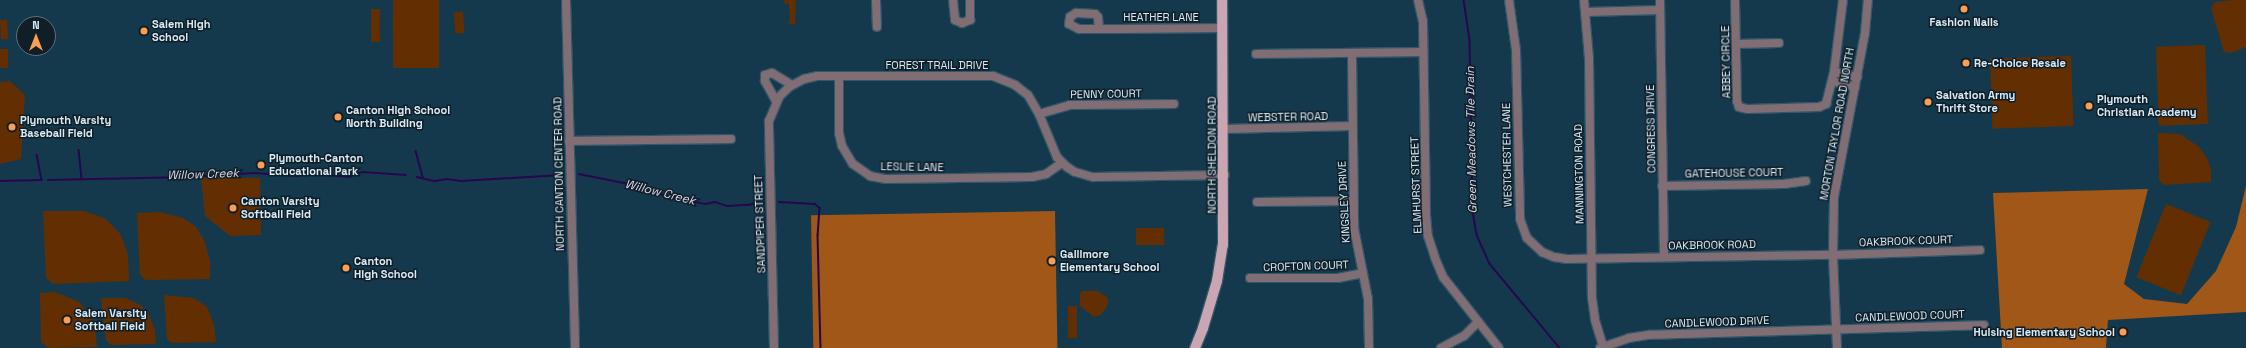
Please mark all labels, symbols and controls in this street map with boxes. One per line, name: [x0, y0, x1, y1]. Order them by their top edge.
marker: Fashion Nails: [1959, 4, 1969, 14]
street label: HEATHER LANE: [1123, 10, 1199, 24]
place label: Fashion Nails: [1929, 15, 1999, 29]
north arrow: [16, 16, 56, 56]
text: N: [32, 18, 40, 32]
place label: Salem High School: [152, 18, 210, 44]
street label: ABBEY CIRCLE: [1719, 25, 1733, 99]
marker: Salem High School: [139, 26, 149, 36]
street label: MORTON TAYLOR ROAD NORTH: [1817, 46, 1857, 202]
place label: Re-Choice Resale: [1974, 56, 2066, 70]
street label: FOREST TRAIL DRIVE: [885, 58, 989, 72]
marker: Re-Choice Resale: [1961, 58, 1971, 68]
water label: Green Meadows Tile Drain: [1464, 66, 1480, 214]
street label: CONGRESS DRIVE: [1644, 85, 1658, 173]
street label: PENNY COURT: [1070, 87, 1142, 101]
place label: Salvation Army Thrift Store: [1936, 89, 2015, 115]
place label: Plymouth Christian Academy: [2097, 93, 2197, 119]
street label: NORTH SHELDON ROAD: [1205, 96, 1219, 214]
street label: NORTH CANTON CENTER ROAD: [551, 97, 567, 251]
marker: Salvation Army Thrift Store: [1923, 97, 1933, 107]
marker: Plymouth Christian Academy: [2084, 101, 2094, 111]
street label: WESTCHESTER LANE: [1499, 103, 1515, 207]
place label: Canton High School North Building: [346, 104, 450, 130]
street label: WEBSTER ROAD: [1248, 110, 1328, 124]
marker: Canton High School North Building: [333, 112, 343, 122]
place label: Plymouth Varsity Baseball Field: [20, 114, 111, 140]
marker: Plymouth Varsity Baseball Field: [7, 122, 17, 132]
street label: MANNINGTON ROAD: [1572, 124, 1586, 224]
street label: ELMHURST STREET: [1408, 136, 1424, 234]
place label: Plymouth-Canton Educational Park: [269, 152, 363, 178]
marker: Plymouth-Canton Educational Park: [256, 160, 266, 170]
street label: LESLIE LANE: [880, 160, 944, 174]
street label: KINGSLEY DRIVE: [1335, 161, 1353, 243]
street label: GATEHOUSE COURT: [1685, 166, 1783, 180]
water label: Willow Creek: [167, 167, 239, 183]
street label: SANDPIPER STREET: [752, 174, 768, 274]
water label: Willow Creek: [623, 177, 697, 209]
place label: Canton Varsity Softball Field: [241, 195, 320, 221]
marker: Canton Varsity Softball Field: [228, 203, 238, 213]
street label: OAKBROOK COURT: [1859, 233, 1953, 249]
street label: OAKBROOK ROAD: [1668, 238, 1756, 252]
place label: Gallimore Elementary School: [1060, 248, 1159, 274]
place label: Canton High School: [354, 255, 417, 281]
marker: Gallimore Elementary School: [1047, 256, 1057, 266]
street label: CROFTON COURT: [1263, 258, 1349, 274]
marker: Canton High School: [341, 263, 351, 273]
place label: Salem Varsity Softball Field: [75, 307, 147, 333]
street label: CANDLEWOOD COURT: [1855, 307, 1965, 325]
street label: CANDLEWOOD DRIVE: [1664, 314, 1770, 330]
marker: Salem Varsity Softball Field: [62, 315, 72, 325]
place label: Hulsing Elementary School: [1973, 325, 2115, 339]
marker: Hulsing Elementary School: [2118, 327, 2128, 337]

